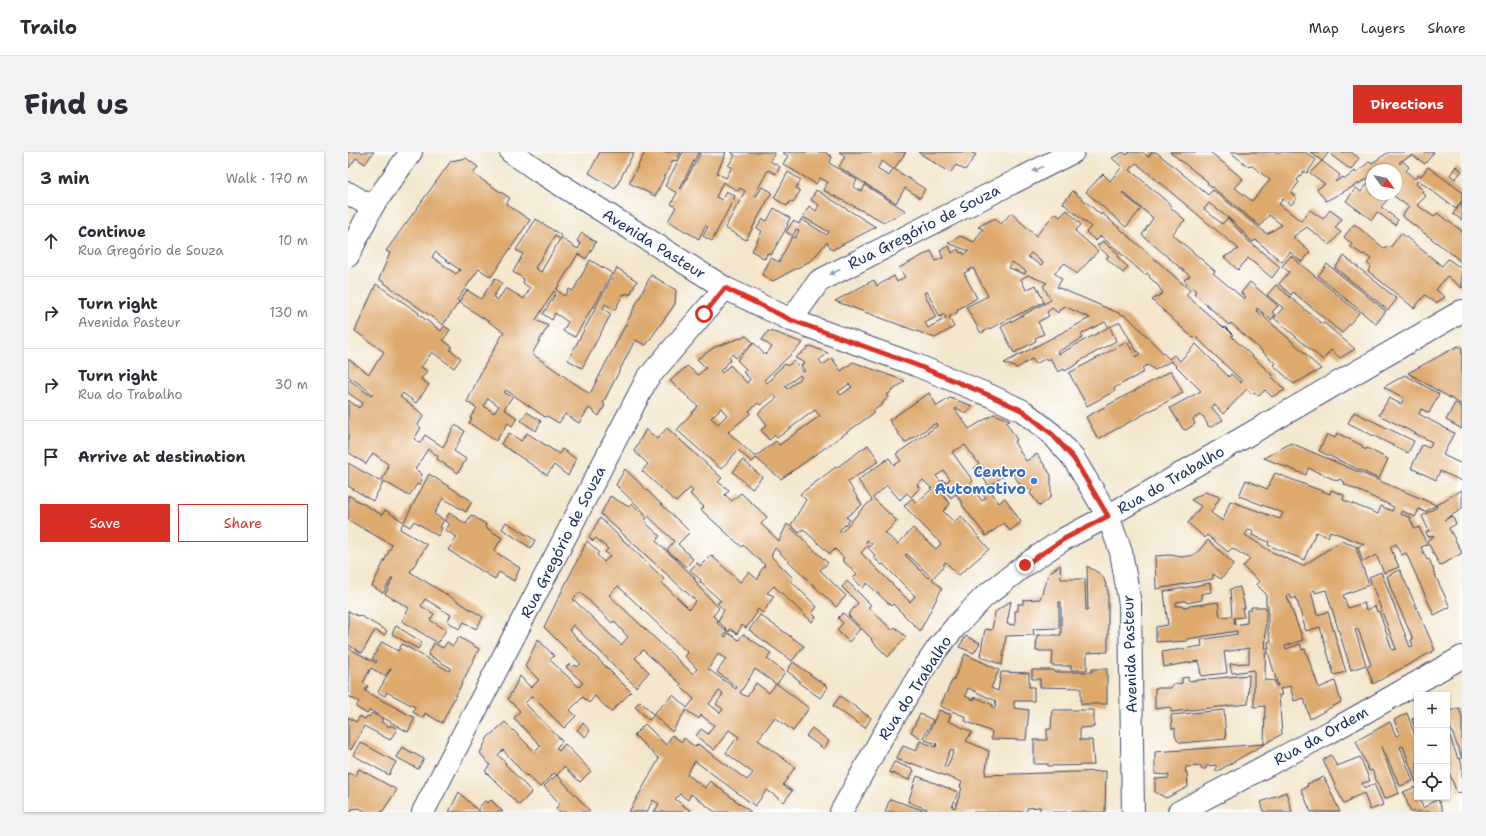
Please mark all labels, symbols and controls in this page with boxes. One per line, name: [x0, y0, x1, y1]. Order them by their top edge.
text: Trailo: [20, 15, 77, 40]
text: Map: [1309, 19, 1339, 37]
text: Layers: [1361, 19, 1405, 37]
text: Share: [1427, 19, 1466, 37]
text: Find us: [24, 85, 129, 123]
button: Directions: [1353, 85, 1462, 123]
north arrow: [1366, 164, 1402, 200]
one-way arrow: [1033, 166, 1044, 172]
text: 3 min: [40, 167, 90, 189]
text: Walk · 170 m: [226, 170, 308, 187]
street label: Rua Gregório de Souza: [845, 180, 1004, 274]
street label: Avenida Pasteur: [599, 204, 709, 284]
text: Continue: [78, 222, 146, 242]
icon: ahead: [40, 230, 62, 252]
text: 10 m: [278, 232, 308, 249]
text: Rua Gregório de Souza: [78, 242, 224, 259]
one-way arrow: [829, 269, 841, 276]
text: Turn right: [78, 294, 158, 314]
icon: right: [40, 302, 62, 324]
text: 130 m: [270, 304, 308, 321]
route start: [695, 305, 713, 323]
text: Avenida Pasteur: [78, 314, 181, 331]
text: Turn right: [78, 366, 158, 386]
icon: right: [40, 374, 62, 396]
text: 30 m: [274, 376, 308, 393]
text: Rua do Trabalho: [78, 386, 182, 403]
street label: Rua do Trabalho: [1114, 441, 1228, 519]
icon: arrive: [40, 446, 62, 468]
text: Arrive at destination: [78, 447, 246, 467]
street label: Rua Gregório de Souza: [516, 462, 610, 621]
place label: Centro Automotivo: [935, 462, 1026, 499]
marker: Centro Automotivo: [1029, 476, 1039, 486]
button: Save: [40, 504, 170, 542]
button: Share: [178, 504, 308, 542]
route end: [1016, 556, 1034, 574]
street label: Avenida Pasteur: [1118, 594, 1142, 714]
street label: Rua do Trabalho: [874, 632, 956, 744]
map controls: [1414, 692, 1450, 800]
button: +: [1414, 692, 1450, 728]
street label: Rua da Ordem: [1270, 702, 1372, 770]
button: −: [1414, 728, 1450, 764]
button: locate: [1414, 764, 1450, 800]

